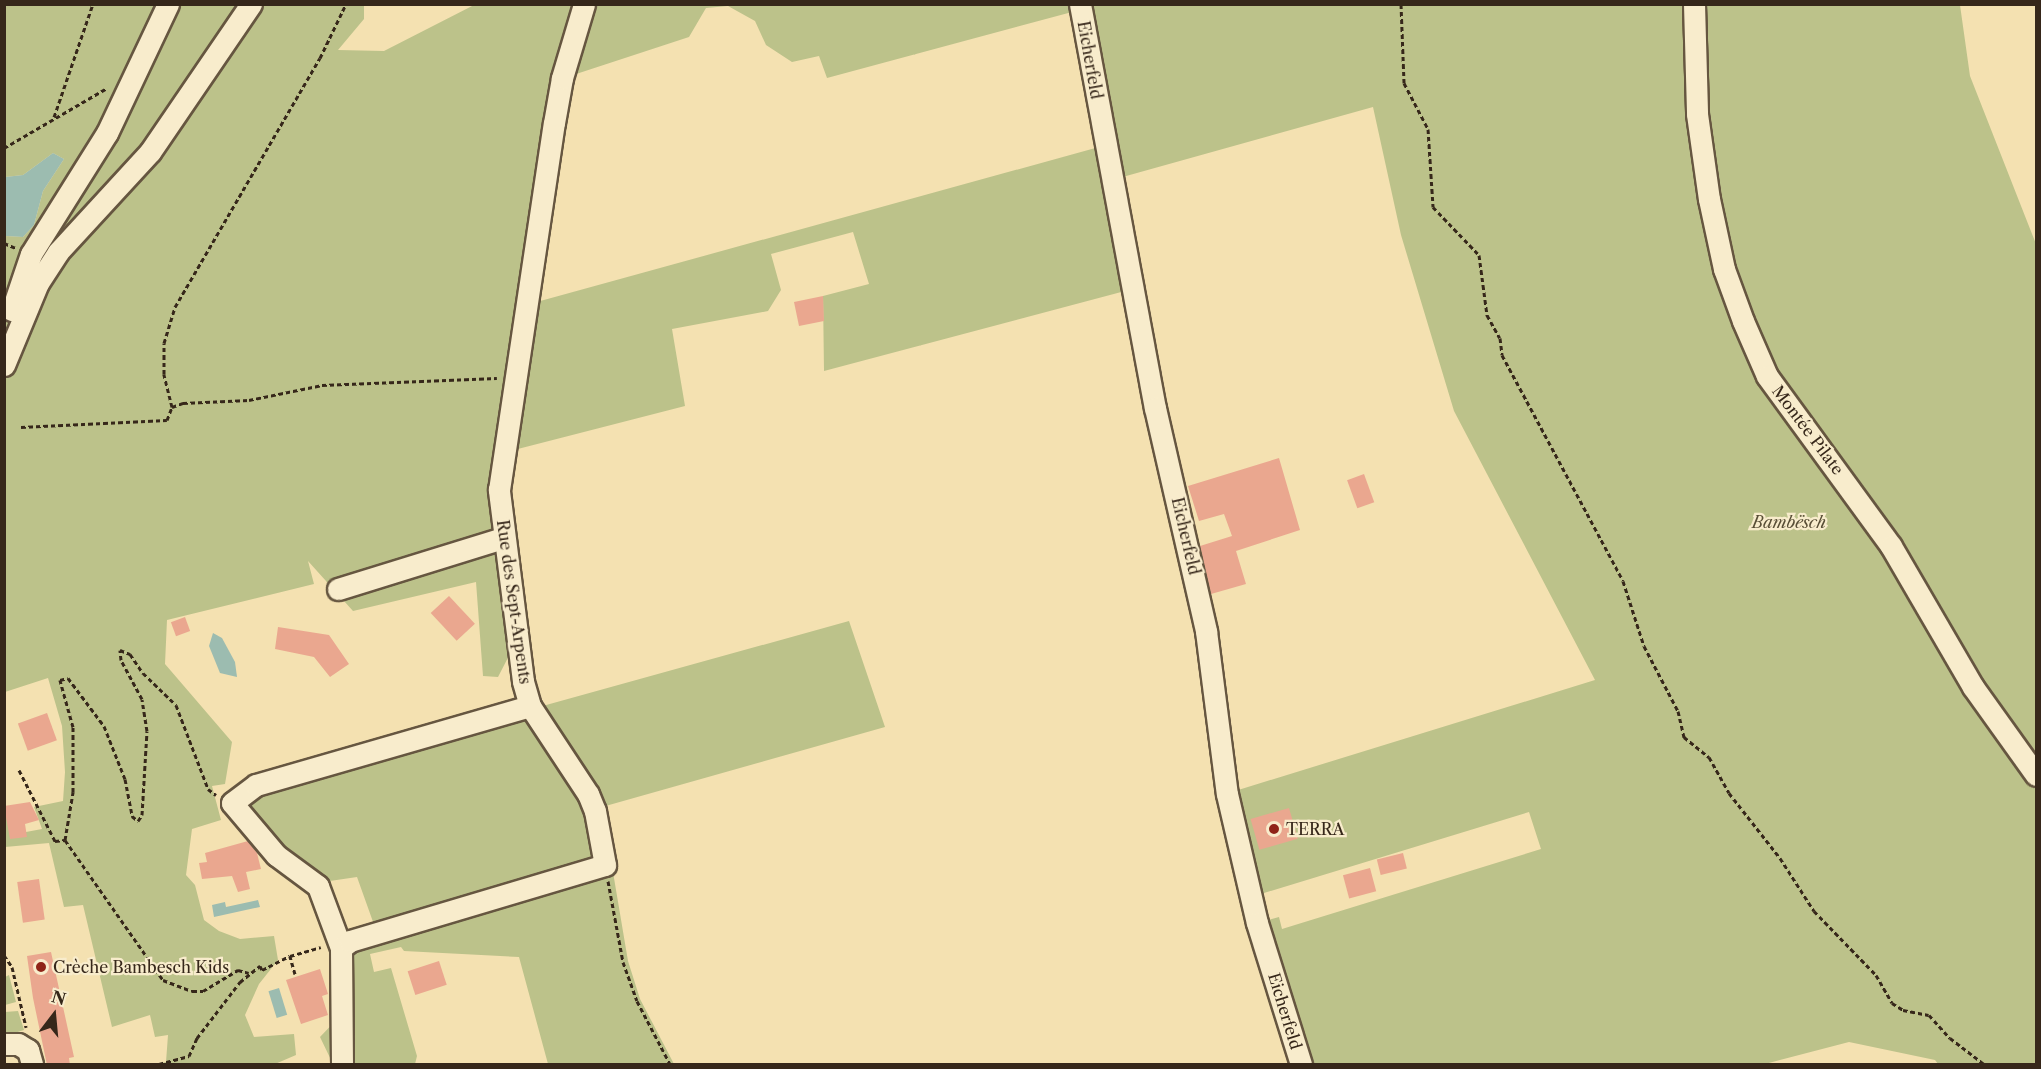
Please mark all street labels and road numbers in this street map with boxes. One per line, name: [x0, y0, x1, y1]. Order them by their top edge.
street label: Eicherfeld: [1074, 19, 1106, 101]
street label: Montée Pilate: [1768, 382, 1848, 478]
street label: Eicherfeld: [1168, 495, 1204, 577]
street label: Rue des Sept-Arpents: [493, 519, 535, 685]
street label: Eicherfeld: [1264, 970, 1306, 1052]

